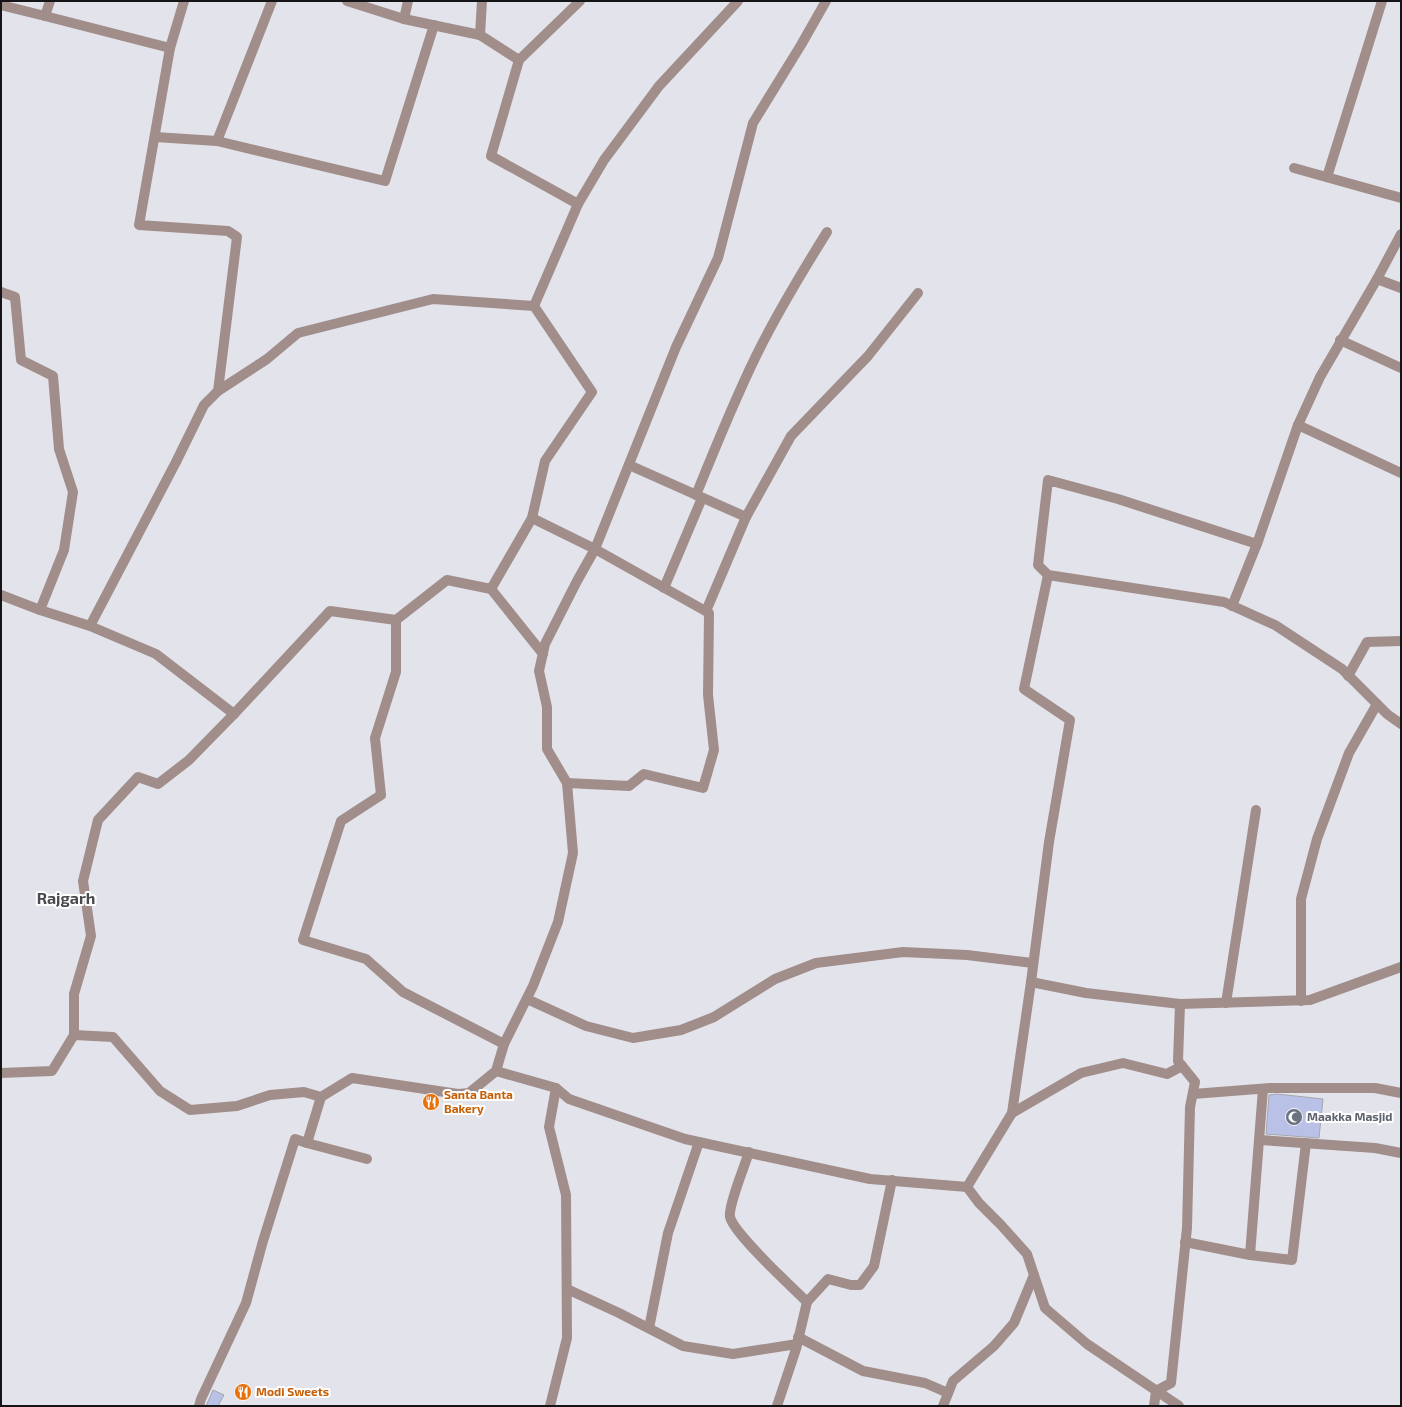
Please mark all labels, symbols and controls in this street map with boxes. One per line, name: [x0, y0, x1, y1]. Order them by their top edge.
district label: Rajgarh: [37, 888, 95, 907]
place label: Santa Banta Bakery: [444, 1087, 513, 1116]
restaurant icon: Santa Banta Bakery: [421, 1092, 441, 1112]
mosque icon: Maakka Masjid: [1284, 1107, 1304, 1127]
place label: Maakka Masjid: [1307, 1109, 1393, 1124]
restaurant icon: Modi Sweets: [233, 1382, 253, 1402]
place label: Modi Sweets: [256, 1384, 329, 1398]

